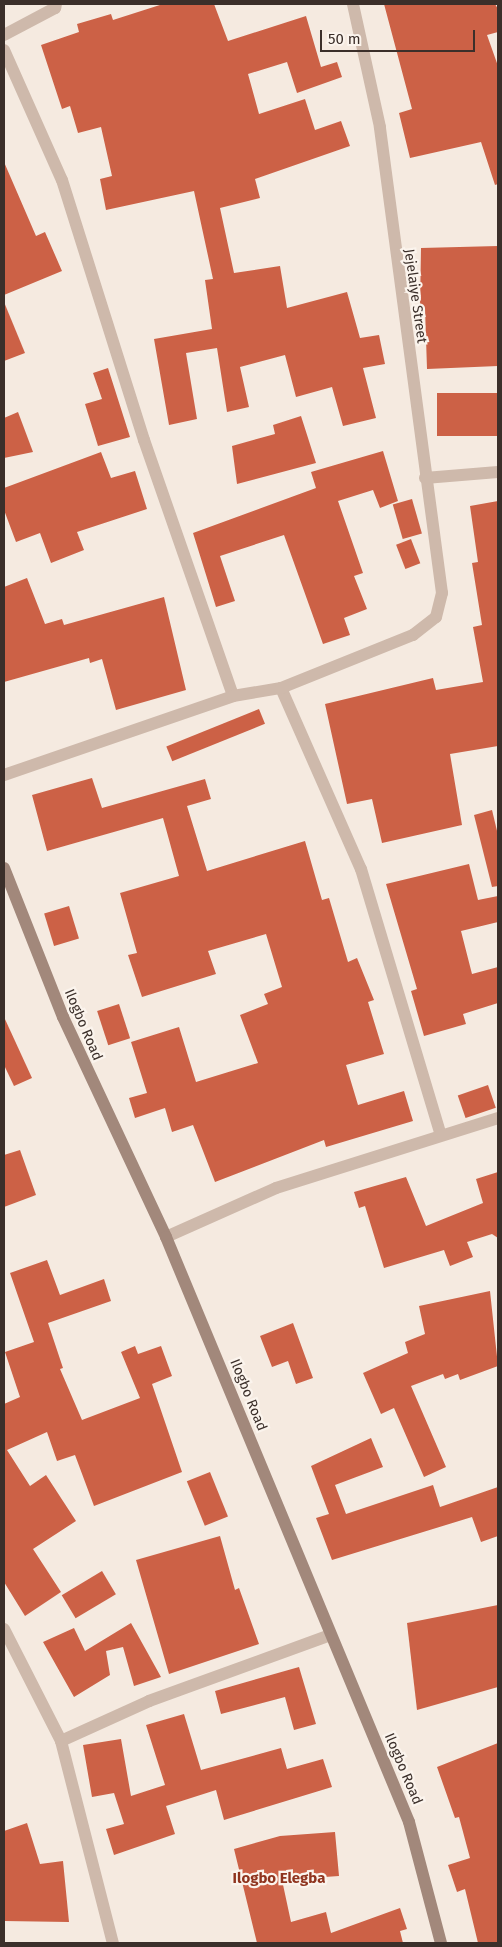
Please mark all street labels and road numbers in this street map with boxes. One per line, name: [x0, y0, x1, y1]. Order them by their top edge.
street label: Jejelaiye Street: [400, 248, 430, 344]
street label: Ilogbo Road: [60, 987, 106, 1063]
street label: Ilogbo Road: [226, 1357, 270, 1433]
street label: Ilogbo Road: [380, 1731, 426, 1807]

